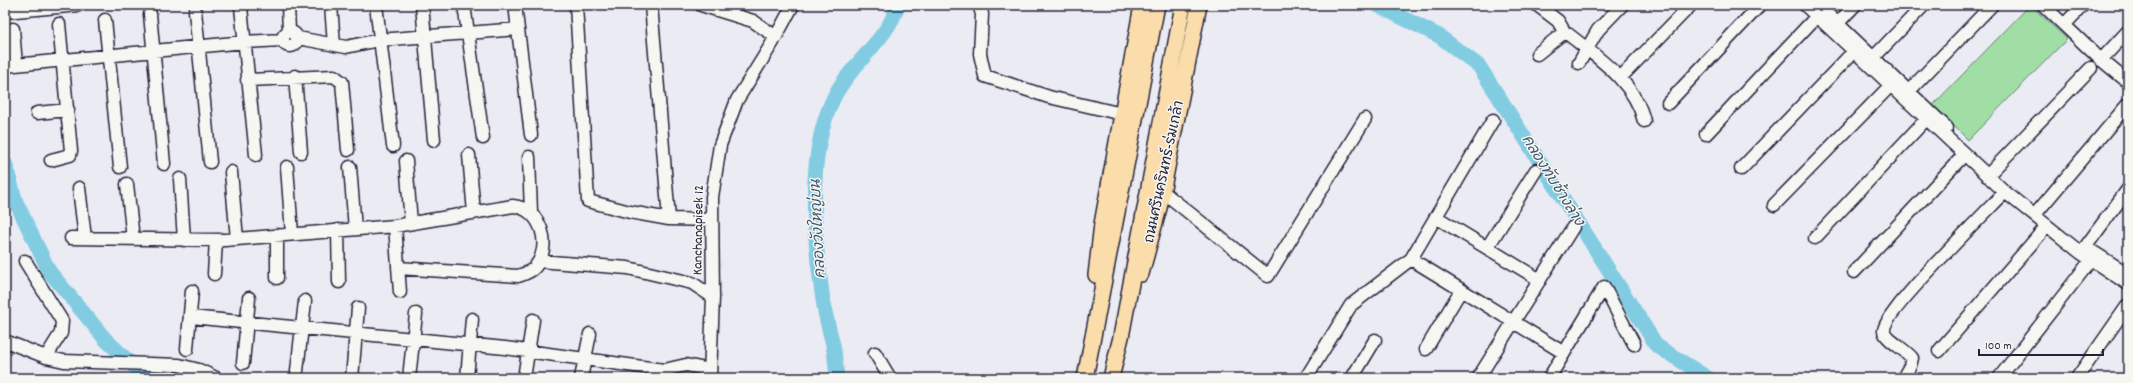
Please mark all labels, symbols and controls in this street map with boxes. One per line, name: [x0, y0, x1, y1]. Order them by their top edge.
street label: ถนนศรีนครินทร์-ร่มเกล้า: [1139, 99, 1190, 245]
water label: คลองทับช้างล่าง: [1515, 131, 1590, 232]
water label: คลองวังใหญ่บน: [804, 178, 833, 279]
street label: Kanchanapisek 12: [688, 185, 710, 275]
scale bar: [1979, 331, 2103, 357]
text: 100 m: [1985, 338, 2012, 355]

